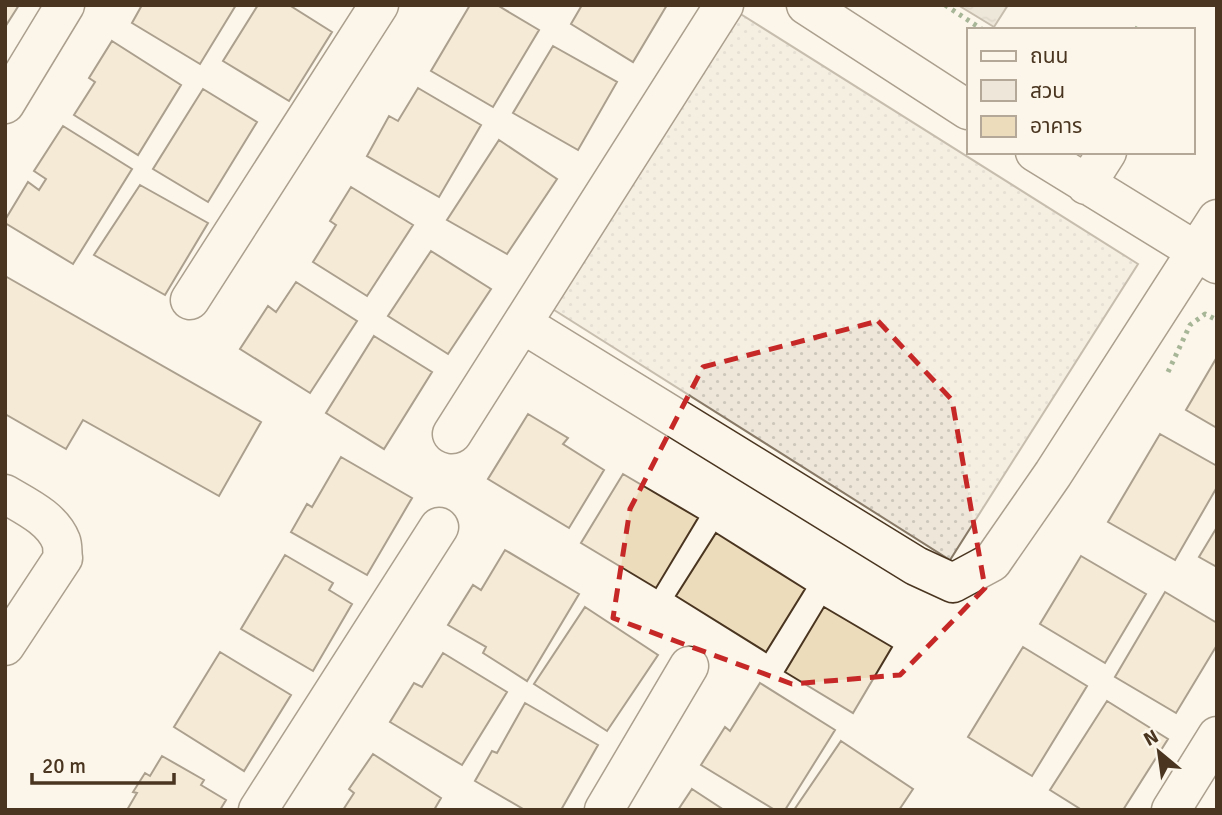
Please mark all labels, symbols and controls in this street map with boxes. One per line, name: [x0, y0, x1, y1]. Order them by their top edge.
legend: [967, 28, 1194, 154]
text: ถนน: [1030, 43, 1068, 69]
text: สวน: [1030, 78, 1065, 104]
text: อาคาร: [1030, 113, 1082, 139]
north arrow: [1124, 717, 1194, 787]
text: N: [1140, 724, 1163, 752]
scale bar: [32, 742, 173, 786]
text: 20 m: [42, 753, 86, 779]

